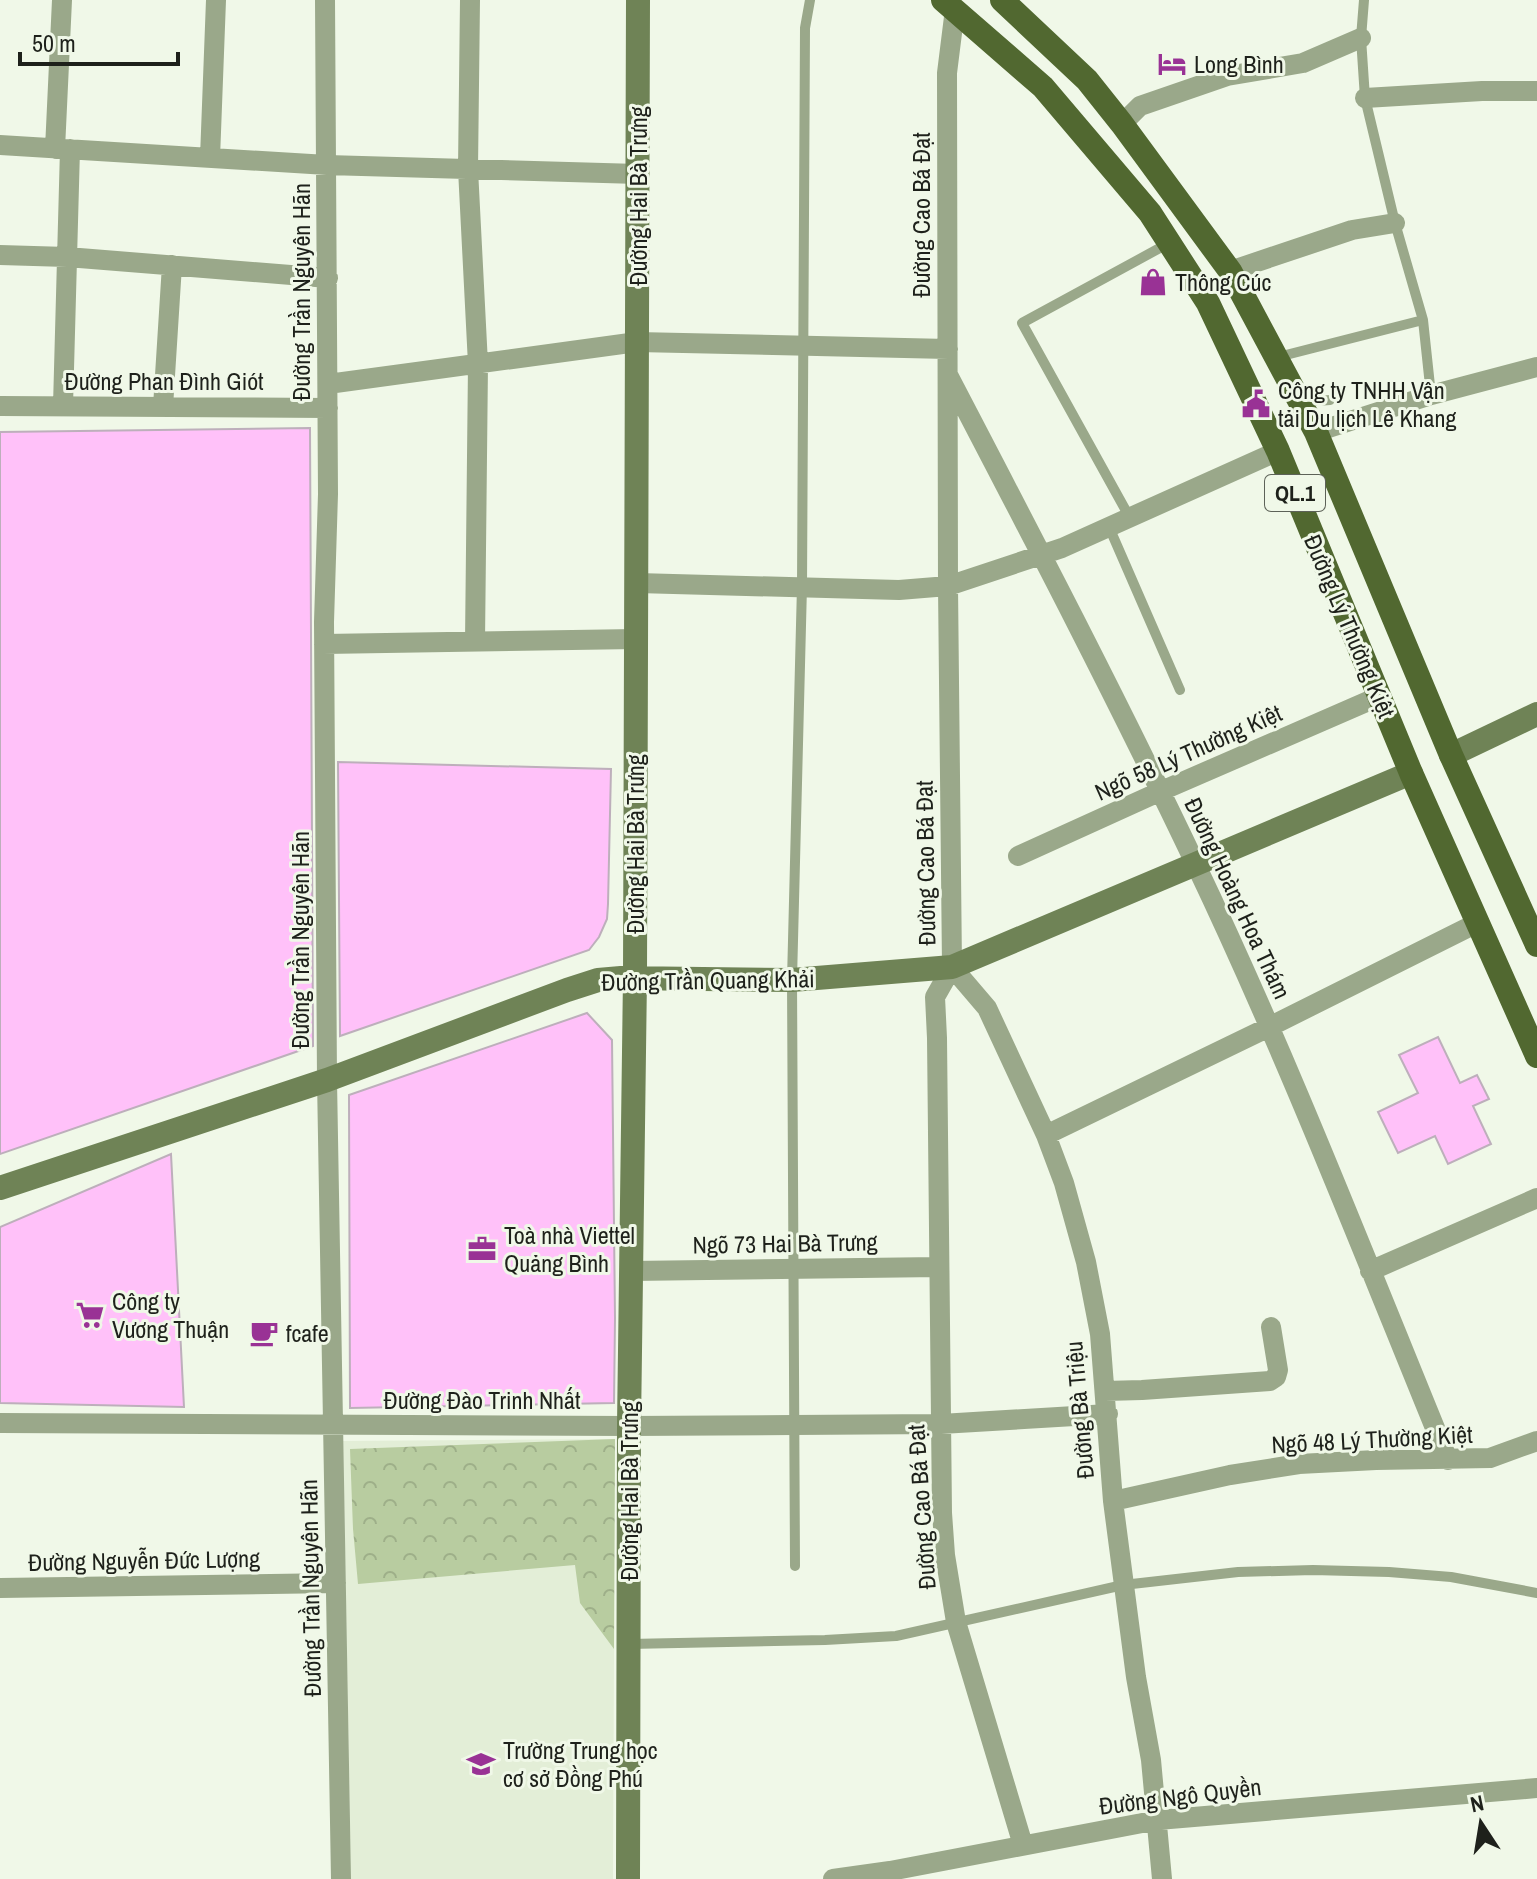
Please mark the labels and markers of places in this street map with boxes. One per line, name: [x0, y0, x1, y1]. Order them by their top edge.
place label: Long Bình: [1194, 48, 1284, 80]
hotel icon: Long Bình: [1157, 49, 1187, 79]
place label: Thông Cúc: [1175, 266, 1271, 298]
shop icon: Thông Cúc: [1138, 267, 1168, 297]
place label: Công ty TNHH Vận tải Du lịch Lê Khang: [1278, 374, 1456, 434]
public building icon: Công ty TNHH Vận tải Du lịch Lê Khang: [1241, 389, 1271, 419]
place label: Toà nhà Viettel Quảng Bình: [504, 1219, 635, 1279]
office icon: Toà nhà Viettel Quảng Bình: [467, 1234, 497, 1264]
place label: Công ty Vương Thuận: [112, 1285, 229, 1345]
supermarket icon: Công ty Vương Thuận: [75, 1300, 105, 1330]
place label: fcafe: [286, 1317, 329, 1349]
cafe icon: fcafe: [249, 1318, 279, 1348]
place label: Trường Trung học cơ sở Đồng Phú: [503, 1734, 658, 1794]
school or university icon: Trường Trung học cơ sở Đồng Phú: [466, 1749, 496, 1779]

